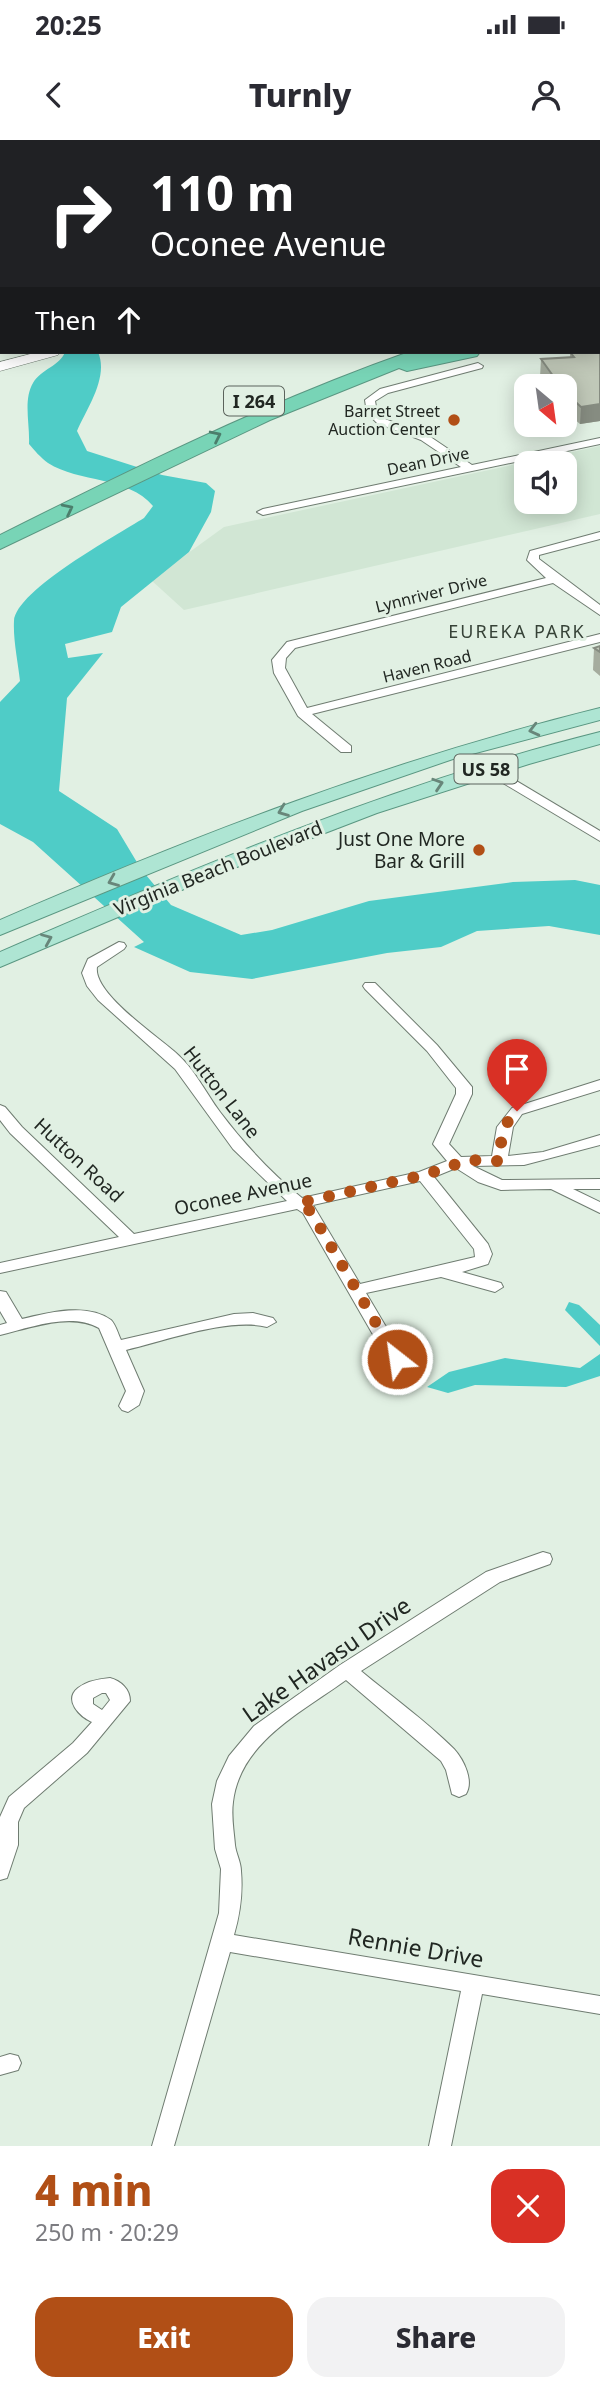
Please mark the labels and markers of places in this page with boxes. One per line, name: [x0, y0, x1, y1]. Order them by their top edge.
place label: Barret Street Auction Center: [328, 400, 440, 440]
marker: Barret Street Auction Center: [446, 412, 462, 428]
place label: Just One More Bar & Grill: [336, 826, 465, 874]
marker: Just One More Bar & Grill: [471, 842, 487, 858]
pin: [487, 1039, 547, 1111]

